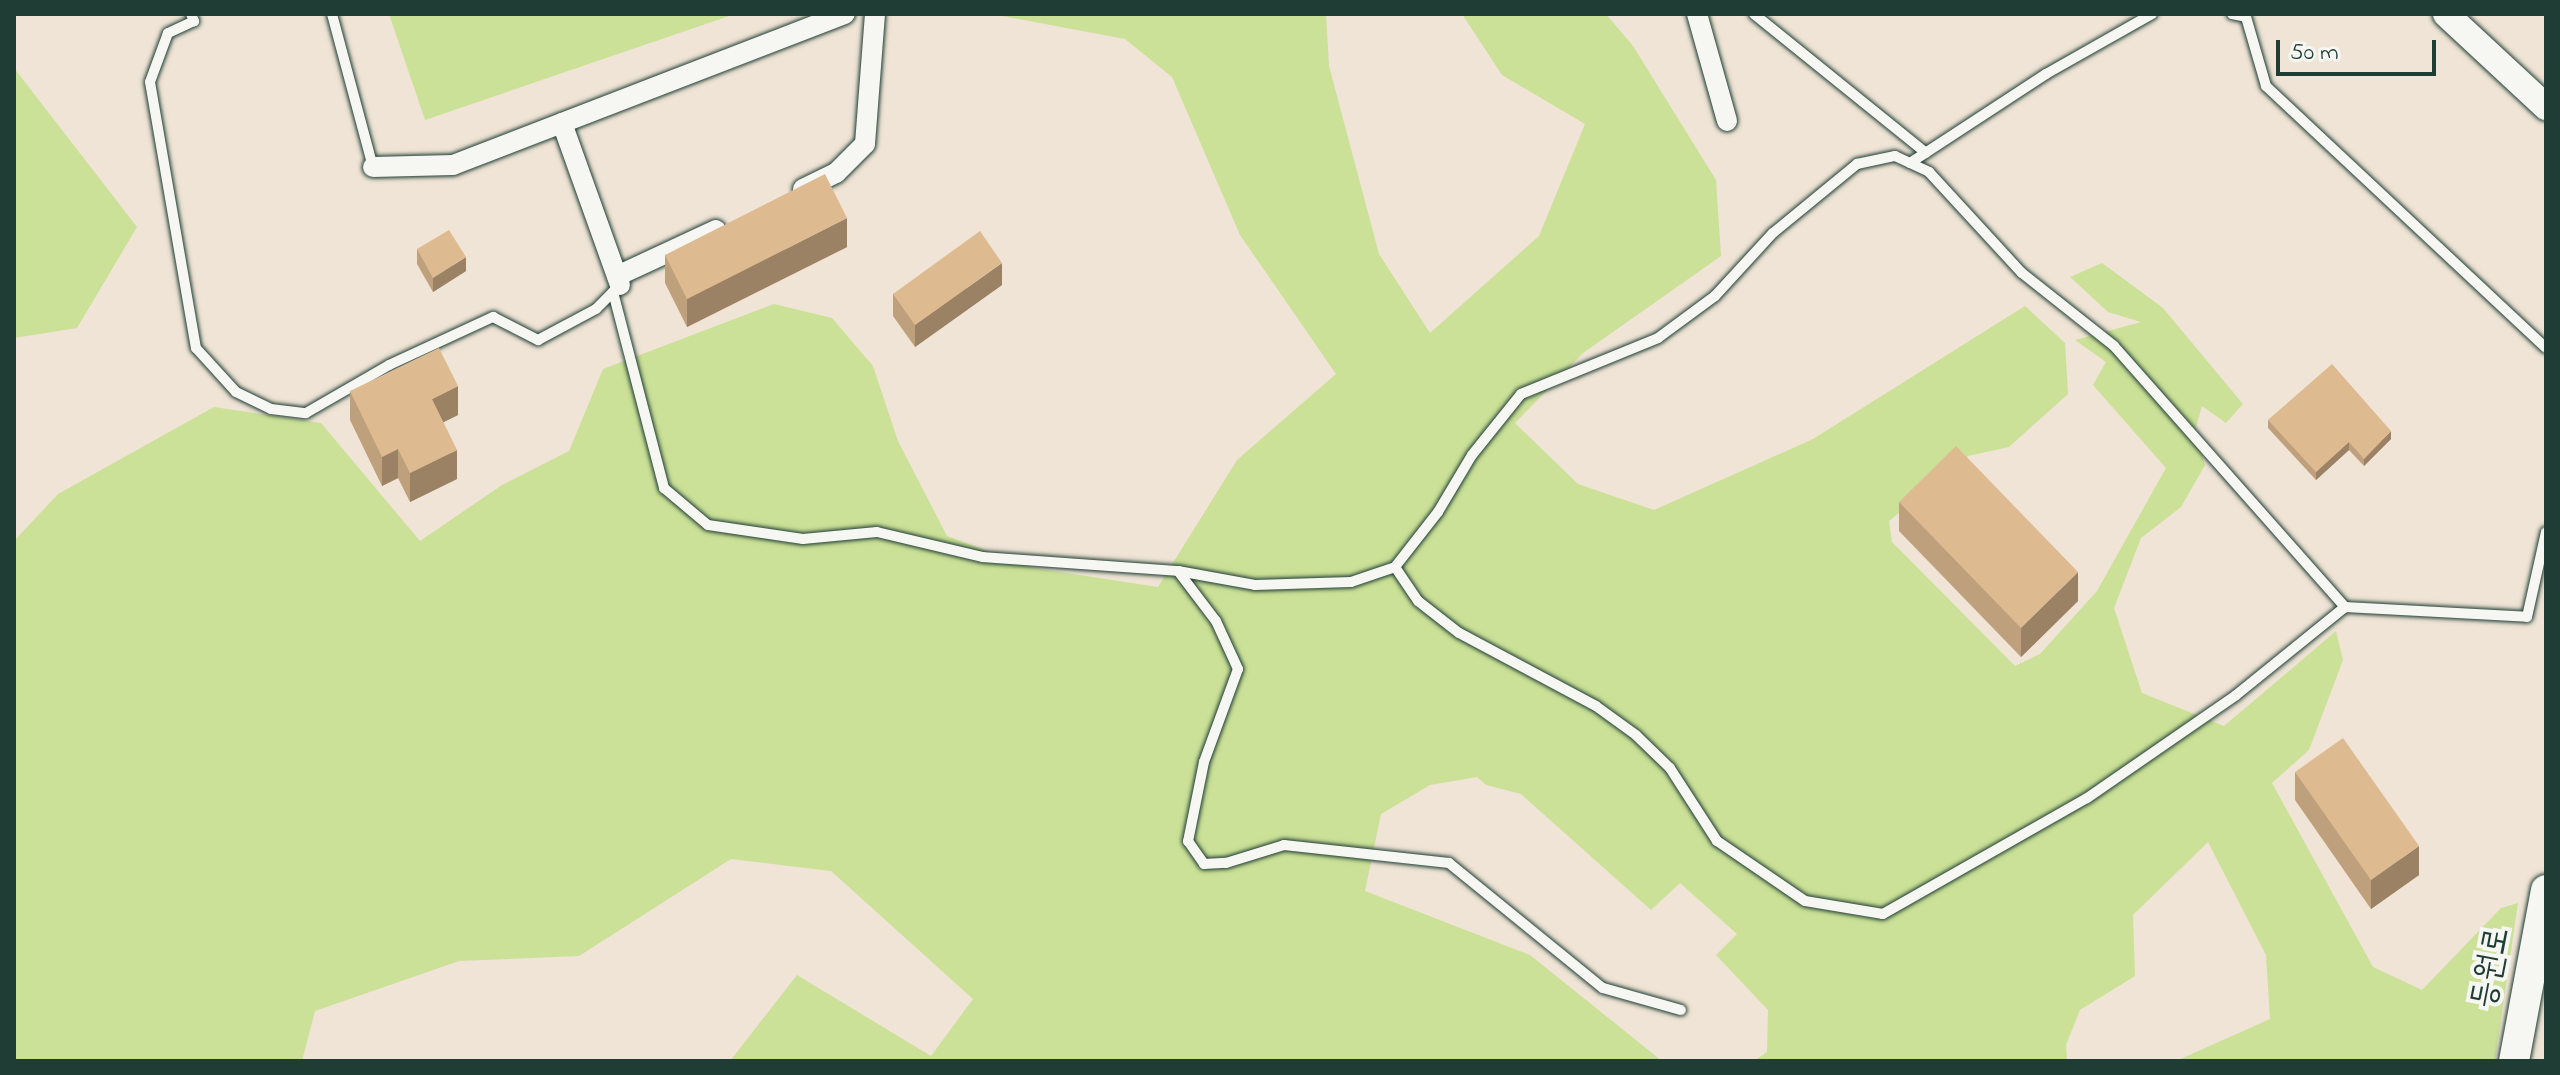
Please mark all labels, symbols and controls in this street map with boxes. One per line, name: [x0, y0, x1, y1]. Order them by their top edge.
scale bar: [2280, 24, 2440, 74]
text: 50 m: [2290, 36, 2339, 71]
street label: 등원로: [2464, 924, 2520, 1012]

